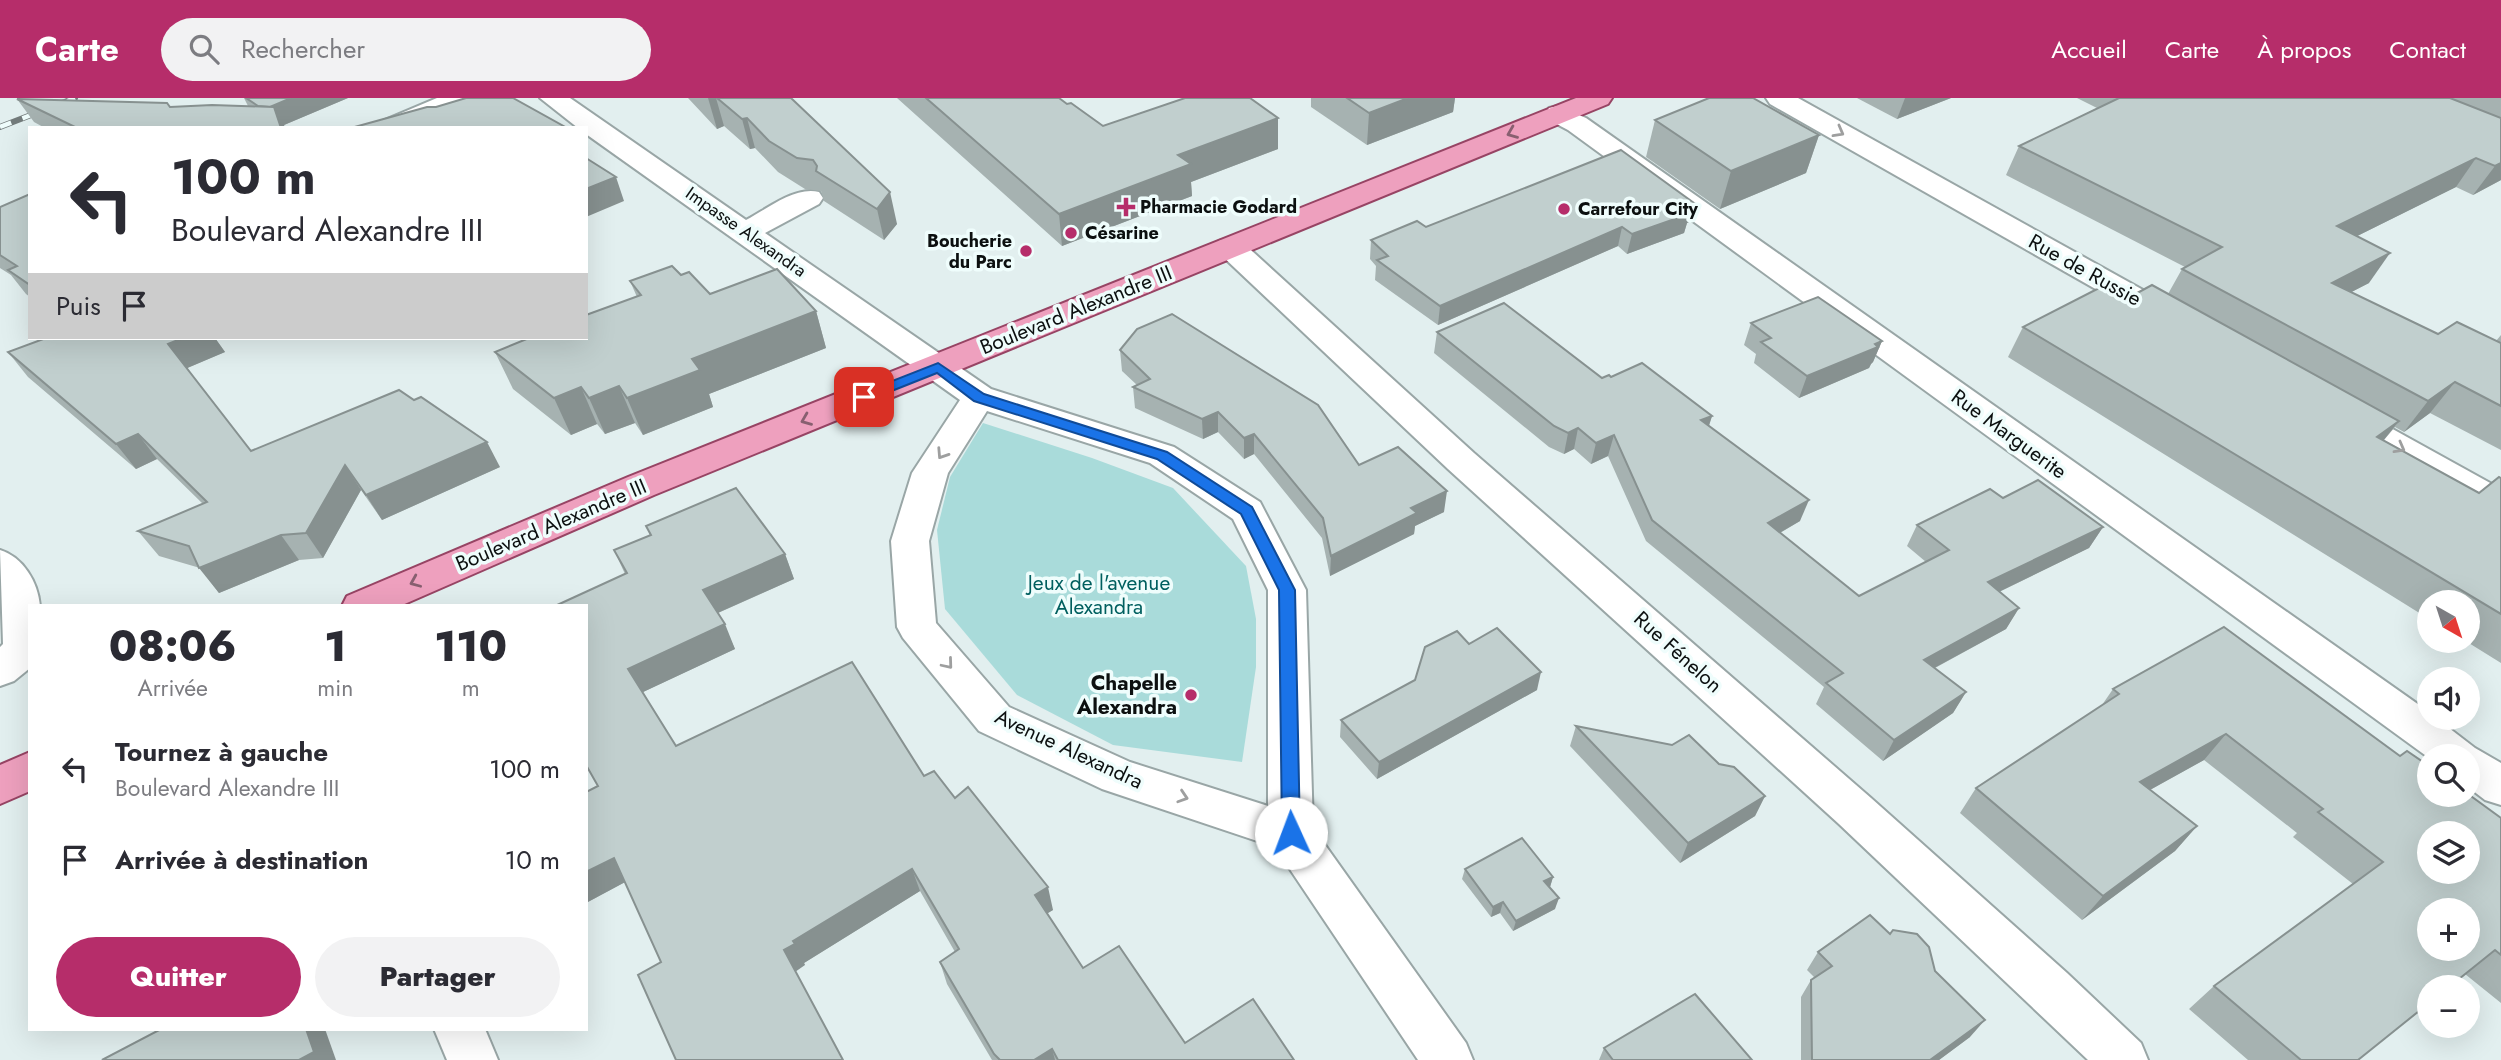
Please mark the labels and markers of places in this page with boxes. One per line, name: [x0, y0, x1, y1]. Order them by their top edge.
place label: Pharmacie Godard: [1140, 194, 1297, 220]
place label: Carrefour City: [1578, 196, 1698, 222]
marker: Pharmacie Godard: [1118, 199, 1134, 215]
marker: Carrefour City: [1556, 201, 1572, 217]
place label: Césarine: [1085, 220, 1159, 246]
marker: Césarine: [1063, 225, 1079, 241]
place label: Boucherie du Parc: [927, 228, 1012, 275]
marker: Boucherie du Parc: [1018, 243, 1034, 259]
pin: [834, 367, 894, 427]
place label: Chapelle Alexandra: [1076, 668, 1177, 722]
marker: Chapelle Alexandra: [1183, 687, 1199, 703]

